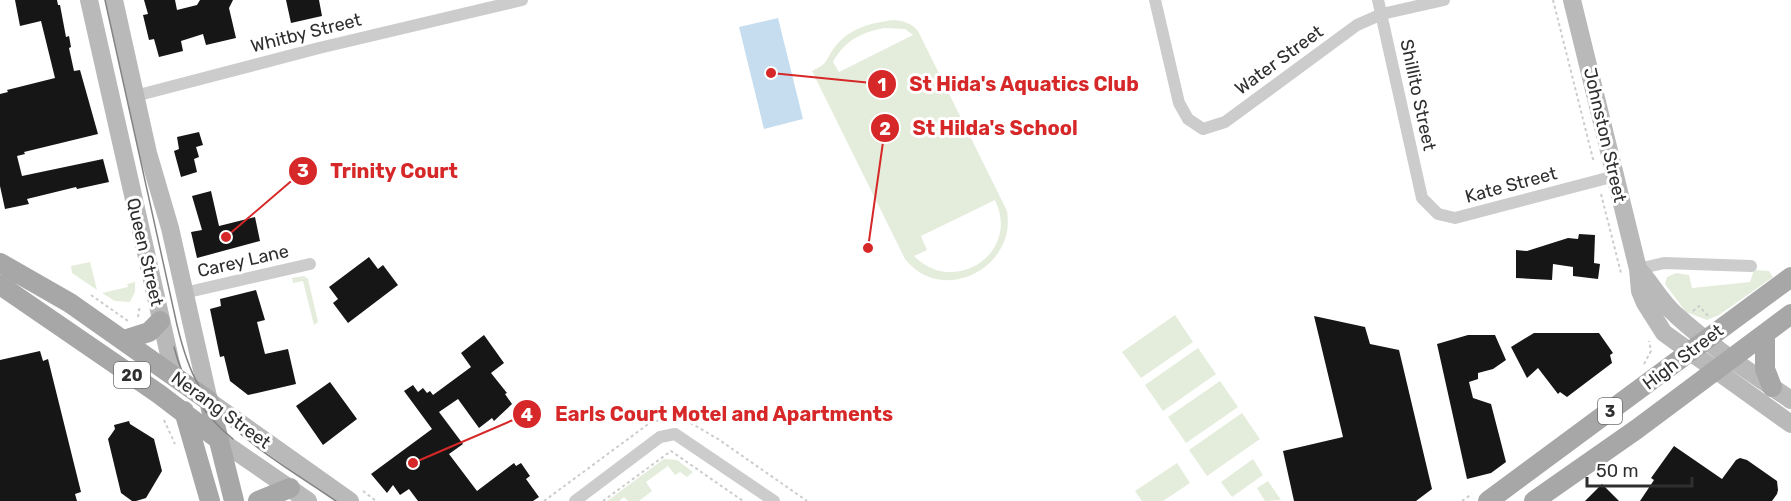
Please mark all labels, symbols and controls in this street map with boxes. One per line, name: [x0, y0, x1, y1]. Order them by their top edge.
street label: Whitby Street: [248, 9, 364, 57]
street label: Water Street: [1231, 21, 1327, 99]
street label: Shillito Street: [1395, 37, 1441, 153]
callout: St Hida's Aquatics Club: [867, 65, 1151, 103]
street label: Johnston Street: [1579, 66, 1631, 204]
text: St Hida's Aquatics Club: [909, 72, 1139, 96]
text: 1: [878, 74, 886, 96]
callout: St Hilda's School: [870, 109, 1090, 147]
text: St Hilda's School: [912, 116, 1078, 140]
text: 2: [879, 118, 891, 140]
callout: Trinity Court: [288, 152, 470, 190]
text: Trinity Court: [330, 159, 458, 183]
text: 3: [297, 160, 309, 182]
street label: Kate Street: [1463, 162, 1559, 208]
street label: Queen Street: [122, 196, 168, 308]
street label: Carey Lane: [195, 240, 291, 282]
street label: High Street: [1638, 320, 1728, 394]
road number: 20: [114, 362, 150, 388]
street label: Nerang Street: [167, 367, 275, 453]
callout: Earls Court Motel and Apartments: [512, 395, 905, 433]
road number: 3: [1598, 398, 1622, 424]
text: Earls Court Motel and Apartments: [555, 402, 893, 426]
text: 4: [521, 404, 533, 426]
scale bar: [1587, 450, 1692, 488]
text: 50 m: [1596, 460, 1639, 482]

